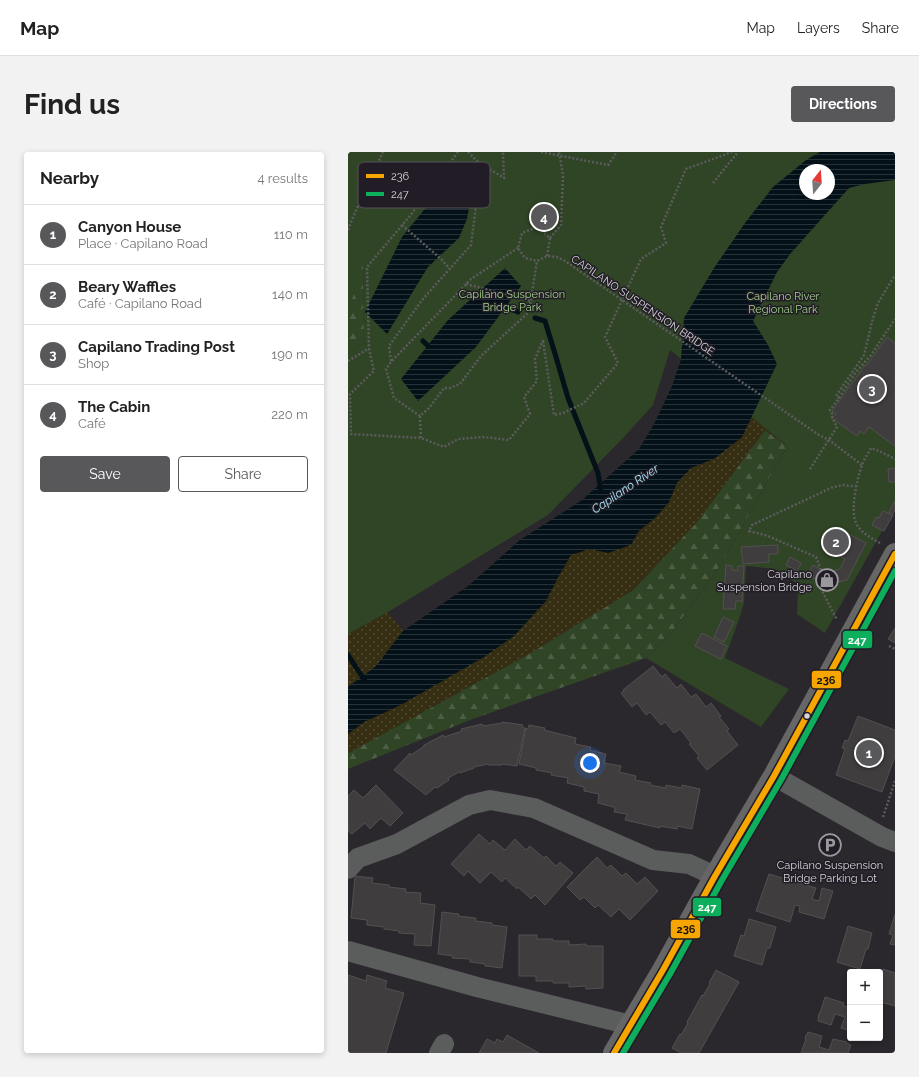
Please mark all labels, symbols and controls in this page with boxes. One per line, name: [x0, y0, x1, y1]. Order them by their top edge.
text: Map: [20, 17, 59, 39]
text: Map: [747, 20, 775, 36]
text: Layers: [797, 20, 840, 36]
text: Share: [862, 20, 899, 36]
button: Directions: [791, 86, 895, 122]
text: Find us: [24, 88, 120, 121]
legend: [358, 162, 490, 208]
north arrow: [799, 164, 835, 200]
text: Nearby: [40, 168, 99, 188]
text: 236: [391, 170, 410, 183]
text: 4 results: [257, 171, 308, 186]
text: 247: [391, 188, 409, 201]
pin: 4: [531, 202, 557, 232]
text: Canyon House: [78, 218, 181, 236]
text: 1: [50, 227, 56, 242]
text: 110 m: [274, 227, 308, 242]
text: Place · Capilano Road: [78, 236, 208, 251]
street label: CAPILANO SUSPENSION BRIDGE: [569, 252, 717, 359]
text: Beary Waffles: [78, 278, 176, 296]
text: 2: [49, 287, 57, 302]
text: 140 m: [272, 287, 308, 302]
park label: Capilano Suspension Bridge Park: [459, 288, 565, 314]
park label: Capilano River Regional Park: [747, 290, 820, 316]
text: Café · Capilano Road: [78, 296, 202, 311]
text: Capilano Trading Post: [78, 338, 235, 356]
text: 3: [49, 347, 57, 362]
text: 190 m: [272, 347, 308, 362]
text: Shop: [78, 356, 109, 371]
pin: 3: [859, 374, 885, 404]
text: The Cabin: [78, 398, 150, 416]
text: 4: [49, 407, 57, 422]
text: 220 m: [271, 407, 308, 422]
text: Café: [78, 416, 106, 431]
button: Save: [40, 456, 170, 492]
button: Share: [178, 456, 308, 492]
water label: Capilano River: [589, 461, 662, 517]
pin: 2: [823, 527, 849, 557]
shop icon: Capilano Suspension Bridge: [814, 567, 840, 593]
place label: Capilano Suspension Bridge: [717, 568, 813, 594]
line badge: 247: [842, 630, 873, 649]
text: 247: [848, 634, 867, 647]
line badge: 236: [811, 670, 842, 689]
text: 236: [816, 674, 836, 687]
unlabelled marker: [802, 711, 812, 721]
pin: 1: [856, 738, 882, 768]
your location: [580, 753, 600, 773]
parking icon: Capilano Suspension Bridge Parking Lot: [817, 832, 843, 858]
place label: Capilano Suspension Bridge Parking Lot: [777, 859, 883, 885]
line badge: 247: [692, 897, 722, 917]
text: 247: [698, 901, 717, 914]
line badge: 236: [670, 919, 701, 939]
text: 236: [676, 923, 696, 936]
map controls: [847, 969, 883, 1041]
button: +: [847, 969, 883, 1005]
button: −: [847, 1005, 883, 1041]

